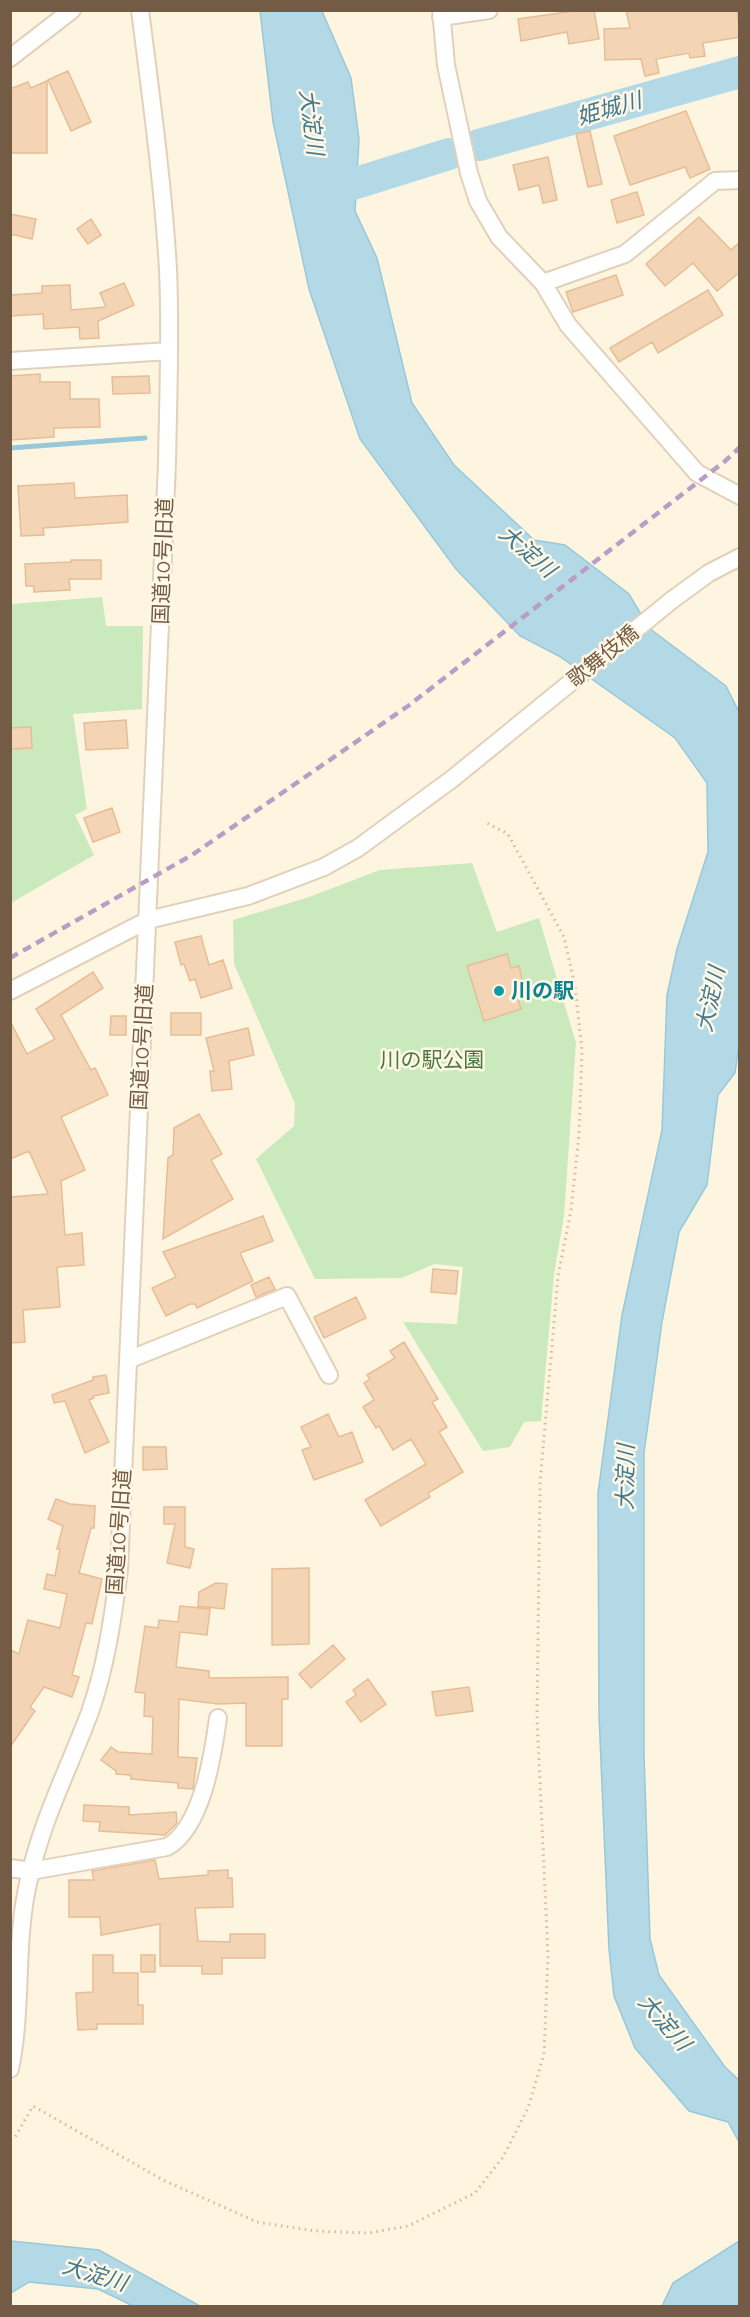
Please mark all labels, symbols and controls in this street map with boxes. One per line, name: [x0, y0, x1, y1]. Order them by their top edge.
water label: 姫城川: [574, 86, 646, 130]
water label: 大淀川: [295, 88, 329, 158]
street label: 国道10号旧道: [148, 497, 177, 625]
water label: 大淀川: [495, 520, 563, 584]
street label: 歌舞伎橋: [562, 619, 643, 692]
water label: 大淀川: [690, 962, 730, 1034]
place label: 川の駅: [511, 978, 574, 1003]
street label: 国道10号旧道: [126, 983, 157, 1111]
marker: 川の駅: [492, 984, 506, 998]
park label: 川の駅公園: [380, 1047, 485, 1072]
water label: 大淀川: [611, 1442, 639, 1510]
street label: 国道10号旧道: [102, 1468, 135, 1596]
water label: 大淀川: [634, 1989, 698, 2057]
water label: 大淀川: [60, 2252, 132, 2297]

